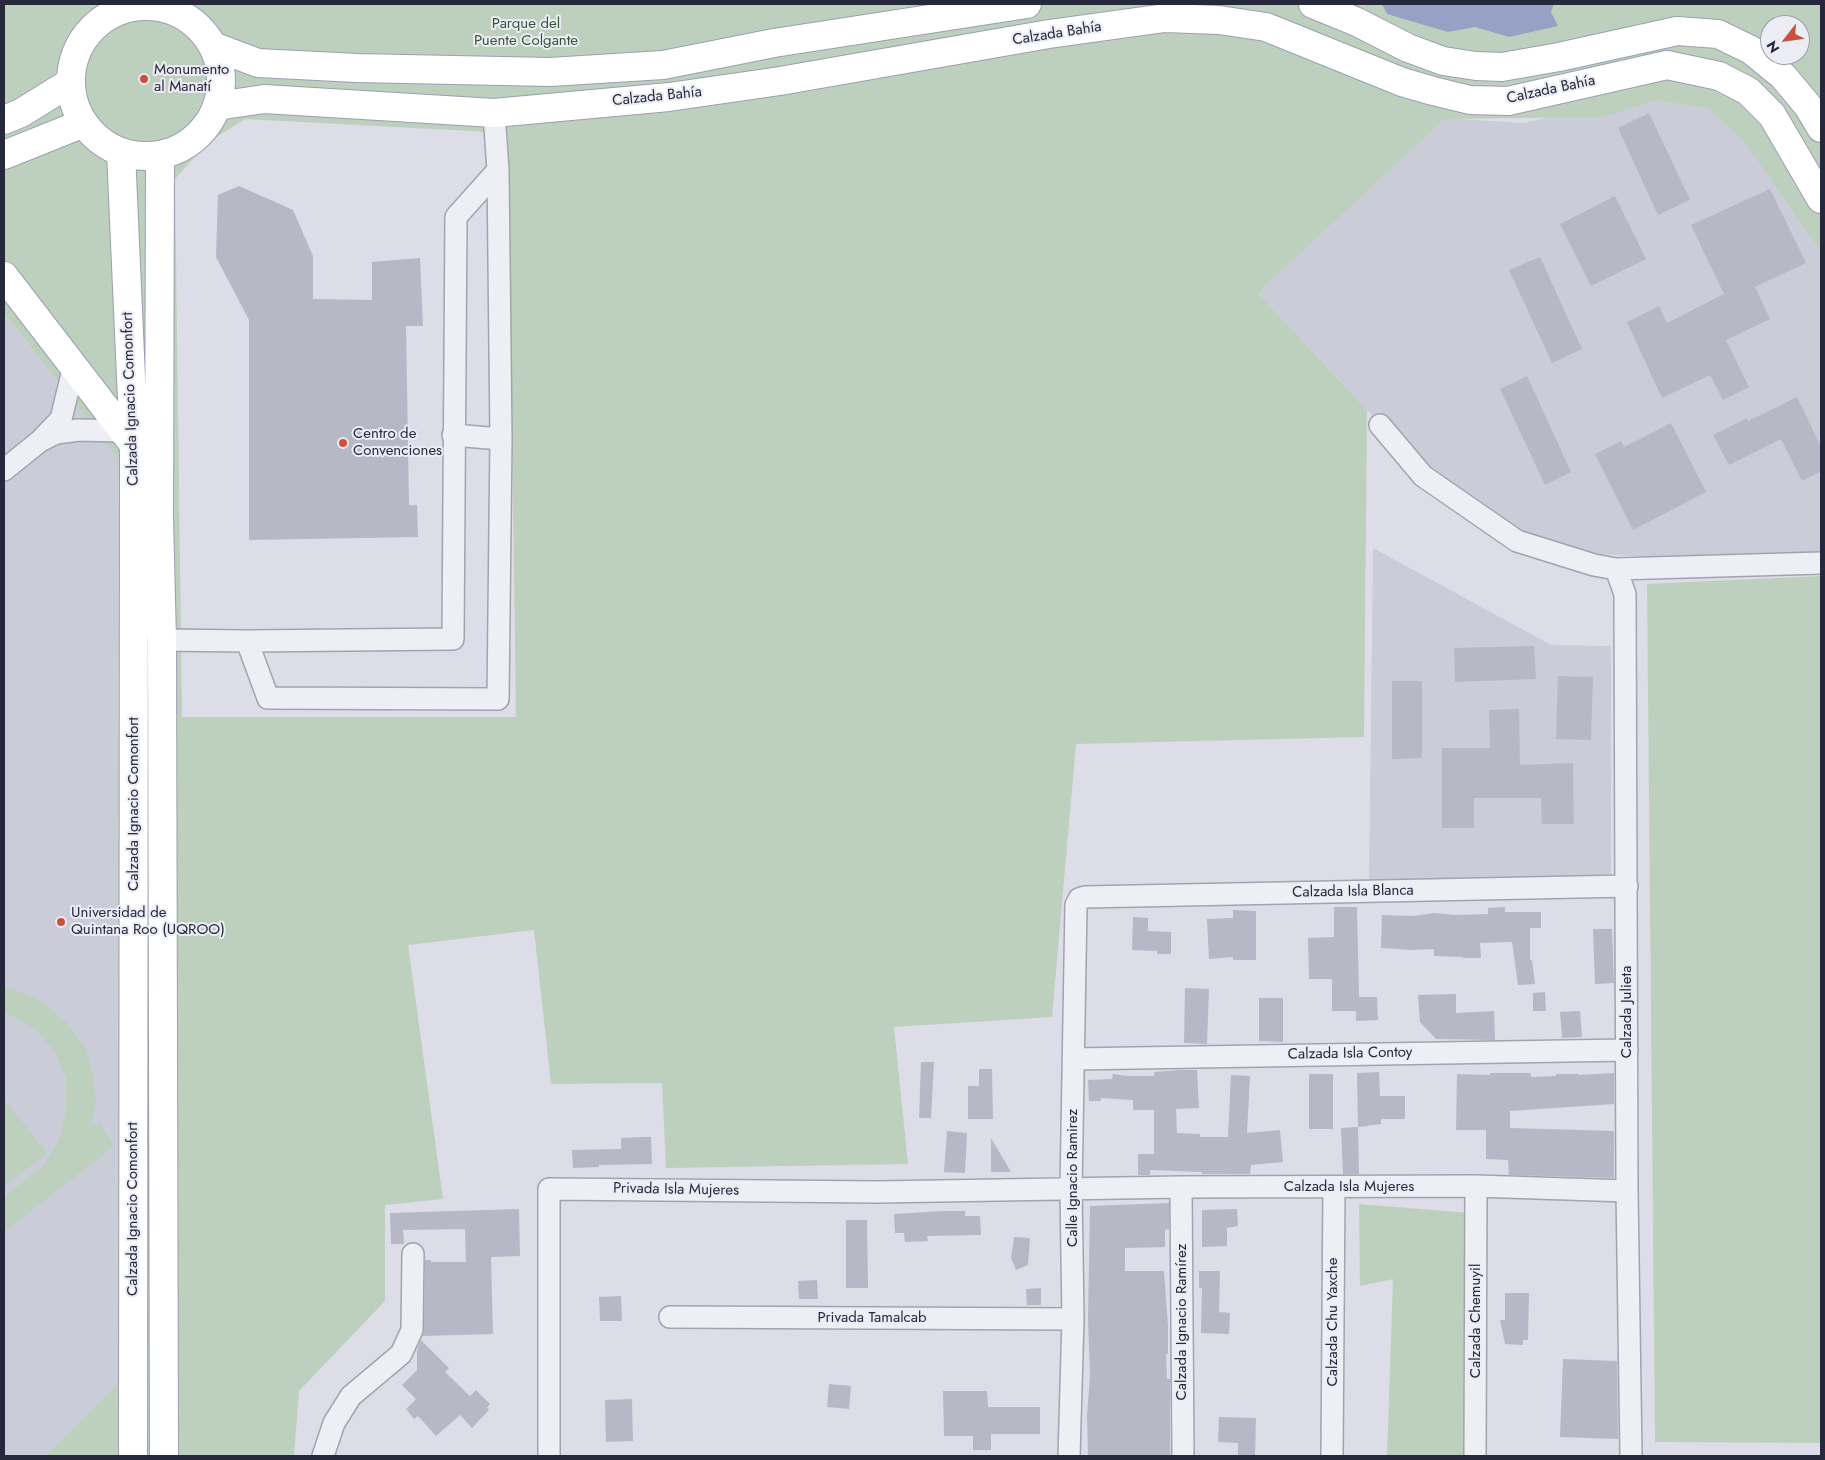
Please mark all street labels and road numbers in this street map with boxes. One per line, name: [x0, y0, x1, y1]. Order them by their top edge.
street label: Calzada Bahía: [1011, 18, 1103, 50]
street label: Calzada Bahía: [1505, 72, 1597, 108]
street label: Calzada Bahía: [611, 83, 703, 111]
street label: Calzada Ignacio Comonfort: [119, 312, 143, 486]
street label: Calzada Ignacio Comonfort: [125, 717, 143, 891]
street label: Calzada Isla Blanca: [1292, 882, 1414, 902]
street label: Calzada Julieta: [1618, 966, 1636, 1058]
street label: Calzada Isla Contoy: [1287, 1044, 1413, 1064]
street label: Calle Ignacio Ramirez: [1064, 1109, 1082, 1247]
street label: Calzada Ignacio Comonfort: [124, 1122, 142, 1296]
street label: Calzada Isla Mujeres: [1284, 1178, 1414, 1196]
street label: Privada Isla Mujeres: [613, 1180, 739, 1200]
street label: Calzada Ignacio Ramírez: [1173, 1244, 1191, 1400]
street label: Calzada Chu Yaxche: [1324, 1258, 1342, 1386]
street label: Calzada Chemuyil: [1467, 1264, 1485, 1378]
street label: Privada Tamalcab: [817, 1309, 927, 1327]

